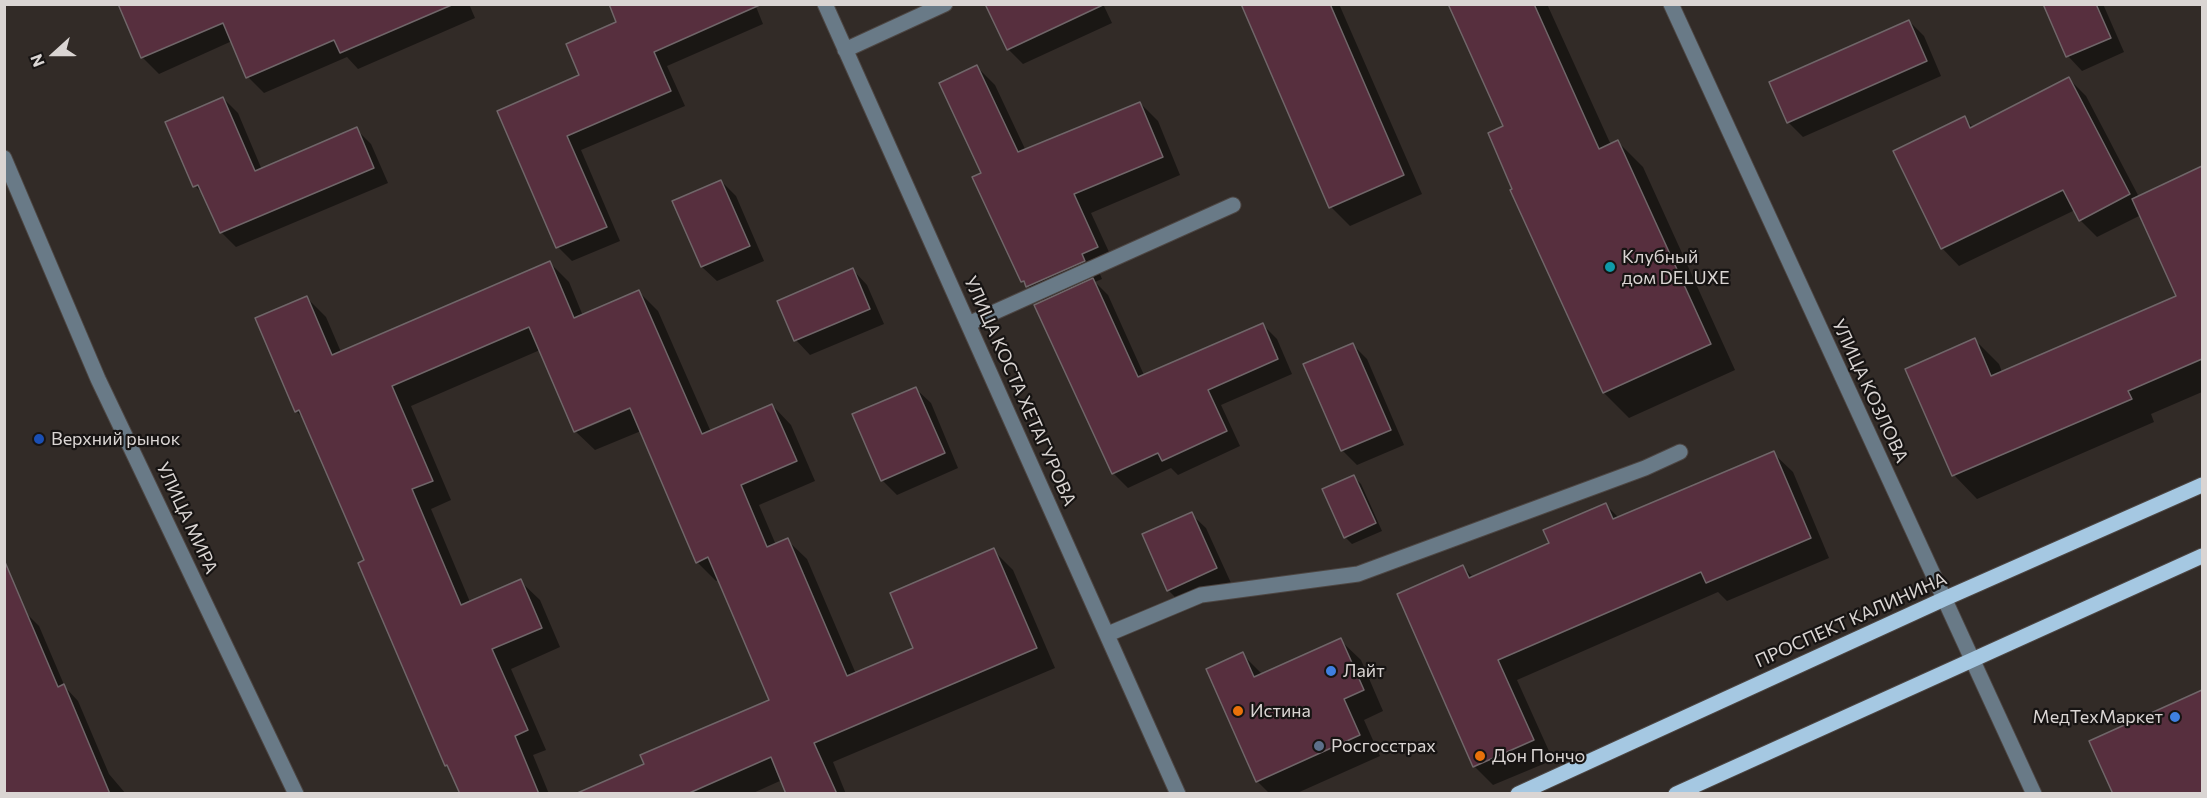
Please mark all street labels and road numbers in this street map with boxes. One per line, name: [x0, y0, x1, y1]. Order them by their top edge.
street label: УЛИЦА КОСТА ХЕТАГУРОВА: [959, 273, 1081, 509]
street label: УЛИЦА КОЗЛОВА: [1827, 316, 1913, 466]
street label: УЛИЦА МИРА: [152, 459, 222, 577]
street label: ПРОСПЕКТ КАЛИНИНА: [1752, 568, 1950, 672]

